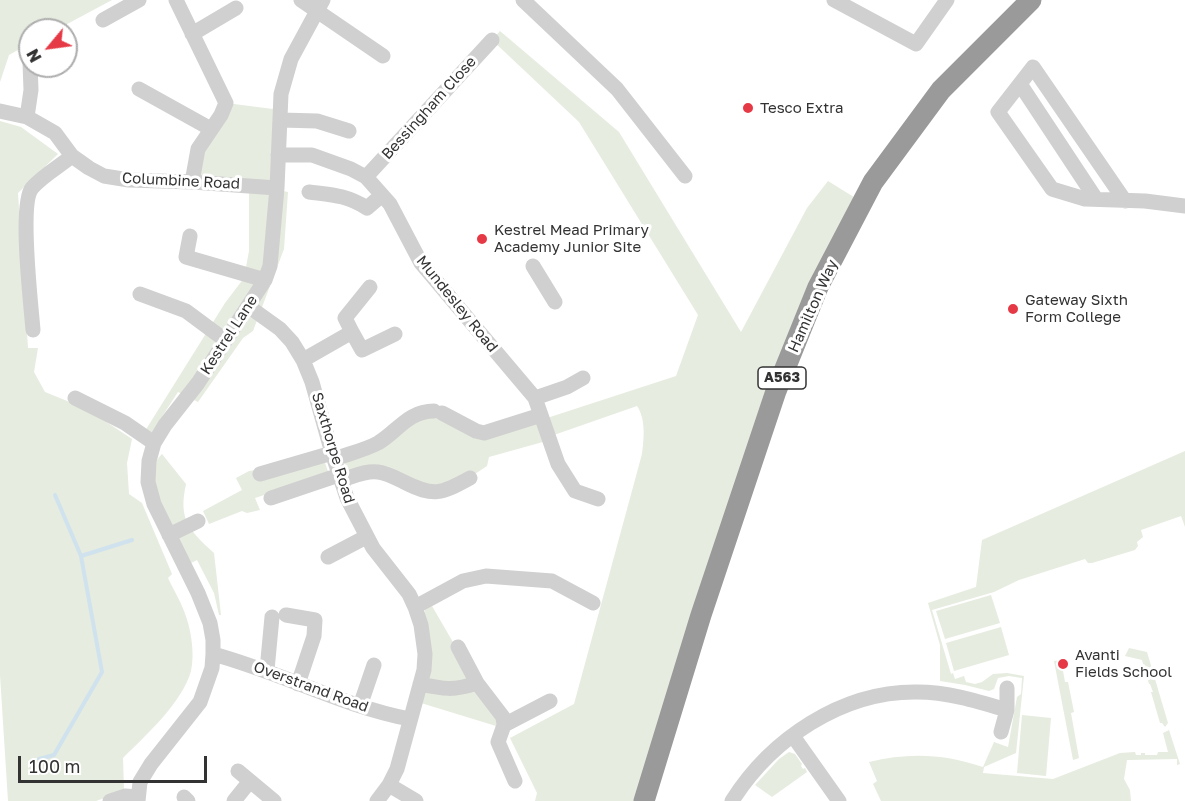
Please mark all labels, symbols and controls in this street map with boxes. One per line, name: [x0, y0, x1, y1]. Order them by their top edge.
north arrow: [18, 18, 78, 78]
text: N: [22, 46, 46, 66]
street label: Bessingham Close: [378, 53, 480, 163]
place label: Tesco Extra: [760, 99, 843, 117]
marker: Tesco Extra: [741, 101, 755, 115]
street label: Columbine Road: [122, 169, 240, 193]
place label: Kestrel Mead Primary Academy Junior Site: [494, 221, 649, 256]
marker: Kestrel Mead Primary Academy Junior Site: [475, 232, 489, 246]
street label: Mundesley Road: [413, 252, 501, 356]
street label: Hamilton Way: [784, 257, 842, 355]
place label: Gateway Sixth Form College: [1025, 291, 1128, 326]
street label: Kestrel Lane: [197, 292, 261, 378]
marker: Gateway Sixth Form College: [1006, 302, 1020, 316]
road number: A563: [758, 367, 806, 389]
street label: Saxthorpe Road: [308, 390, 358, 506]
place label: Avanti Fields School: [1075, 646, 1172, 681]
marker: Avanti Fields School: [1056, 657, 1070, 671]
street label: Overstrand Road: [251, 658, 371, 716]
scale bar: [21, 744, 210, 782]
text: 100 m: [29, 755, 80, 777]

